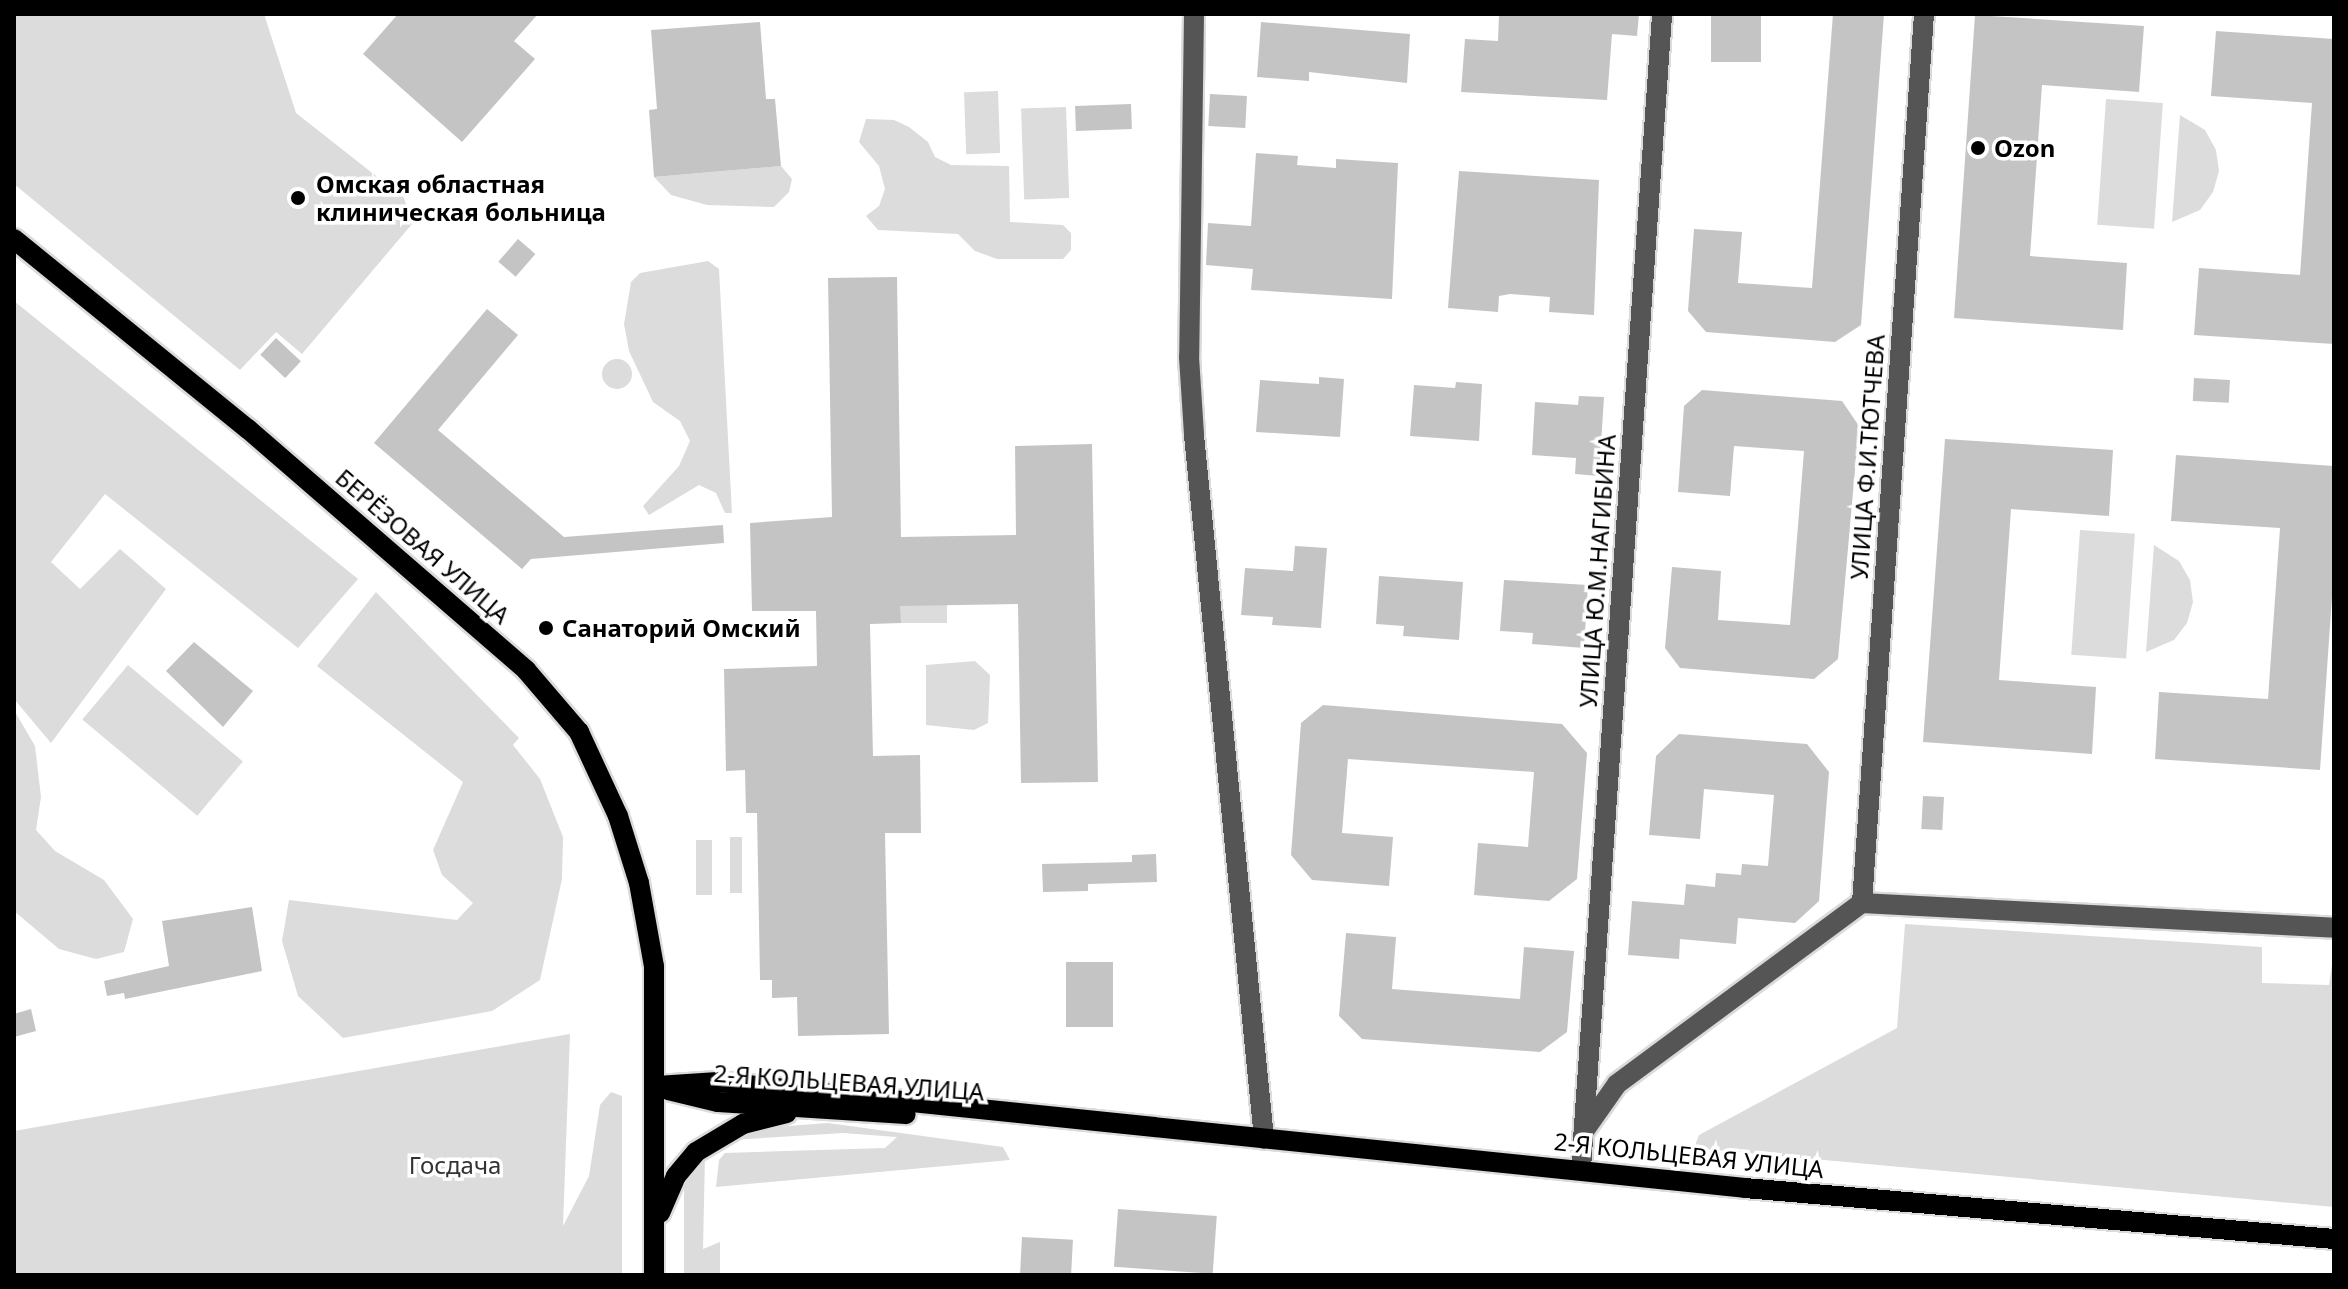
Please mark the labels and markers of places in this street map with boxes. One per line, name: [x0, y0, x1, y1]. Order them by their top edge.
place label: Ozon: [1994, 134, 2055, 162]
marker: Ozon: [1969, 139, 1987, 157]
place label: Омская областная клиническая больница: [316, 170, 606, 226]
marker: Омская областная клиническая больница: [287, 187, 309, 209]
place label: Санаторий Омский: [562, 614, 801, 642]
marker: Санаторий Омский: [537, 619, 555, 637]

